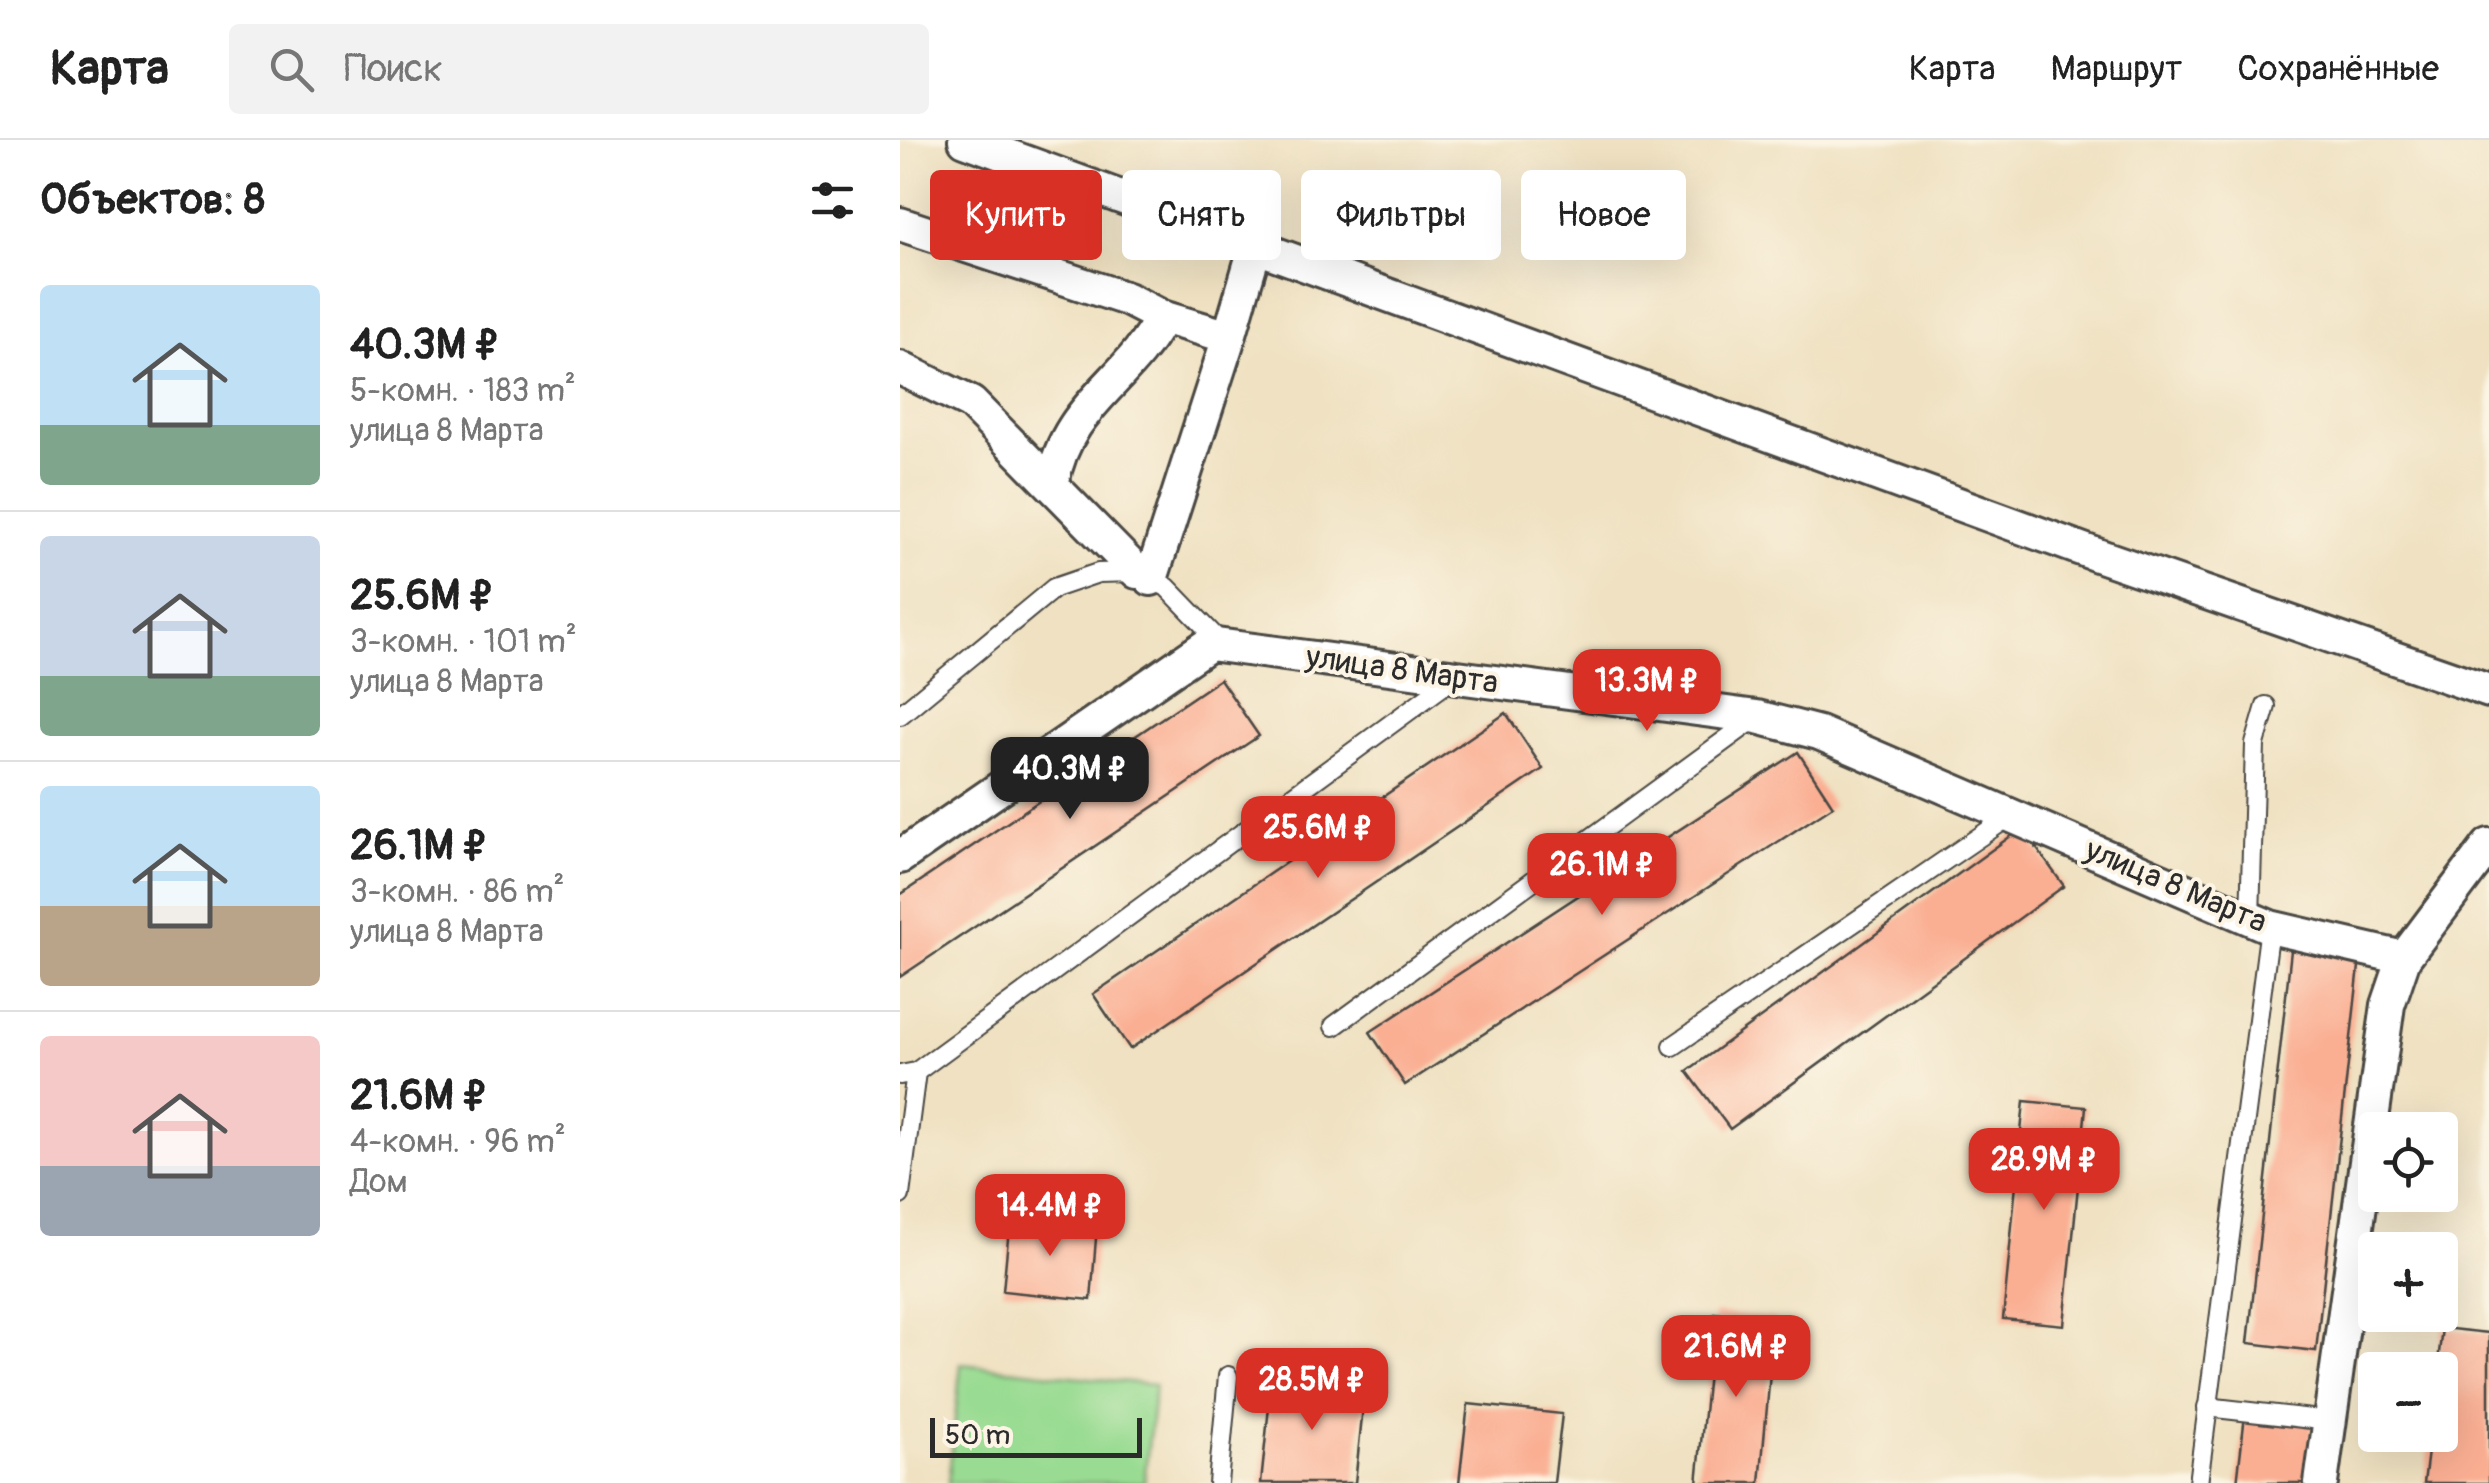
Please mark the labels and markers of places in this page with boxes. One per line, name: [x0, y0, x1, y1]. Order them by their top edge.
pin: 13.3M ₽: [1555, 649, 1739, 734]
pin: 40.3M ₽: [978, 737, 1162, 822]
pin: 25.6M ₽: [1226, 796, 1410, 881]
pin: 26.1M ₽: [1510, 833, 1694, 918]
pin: 28.9M ₽: [1952, 1128, 2136, 1213]
pin: 14.4M ₽: [958, 1174, 1142, 1259]
pin: 21.6M ₽: [1644, 1315, 1828, 1400]
pin: 28.5M ₽: [1220, 1348, 1404, 1433]

